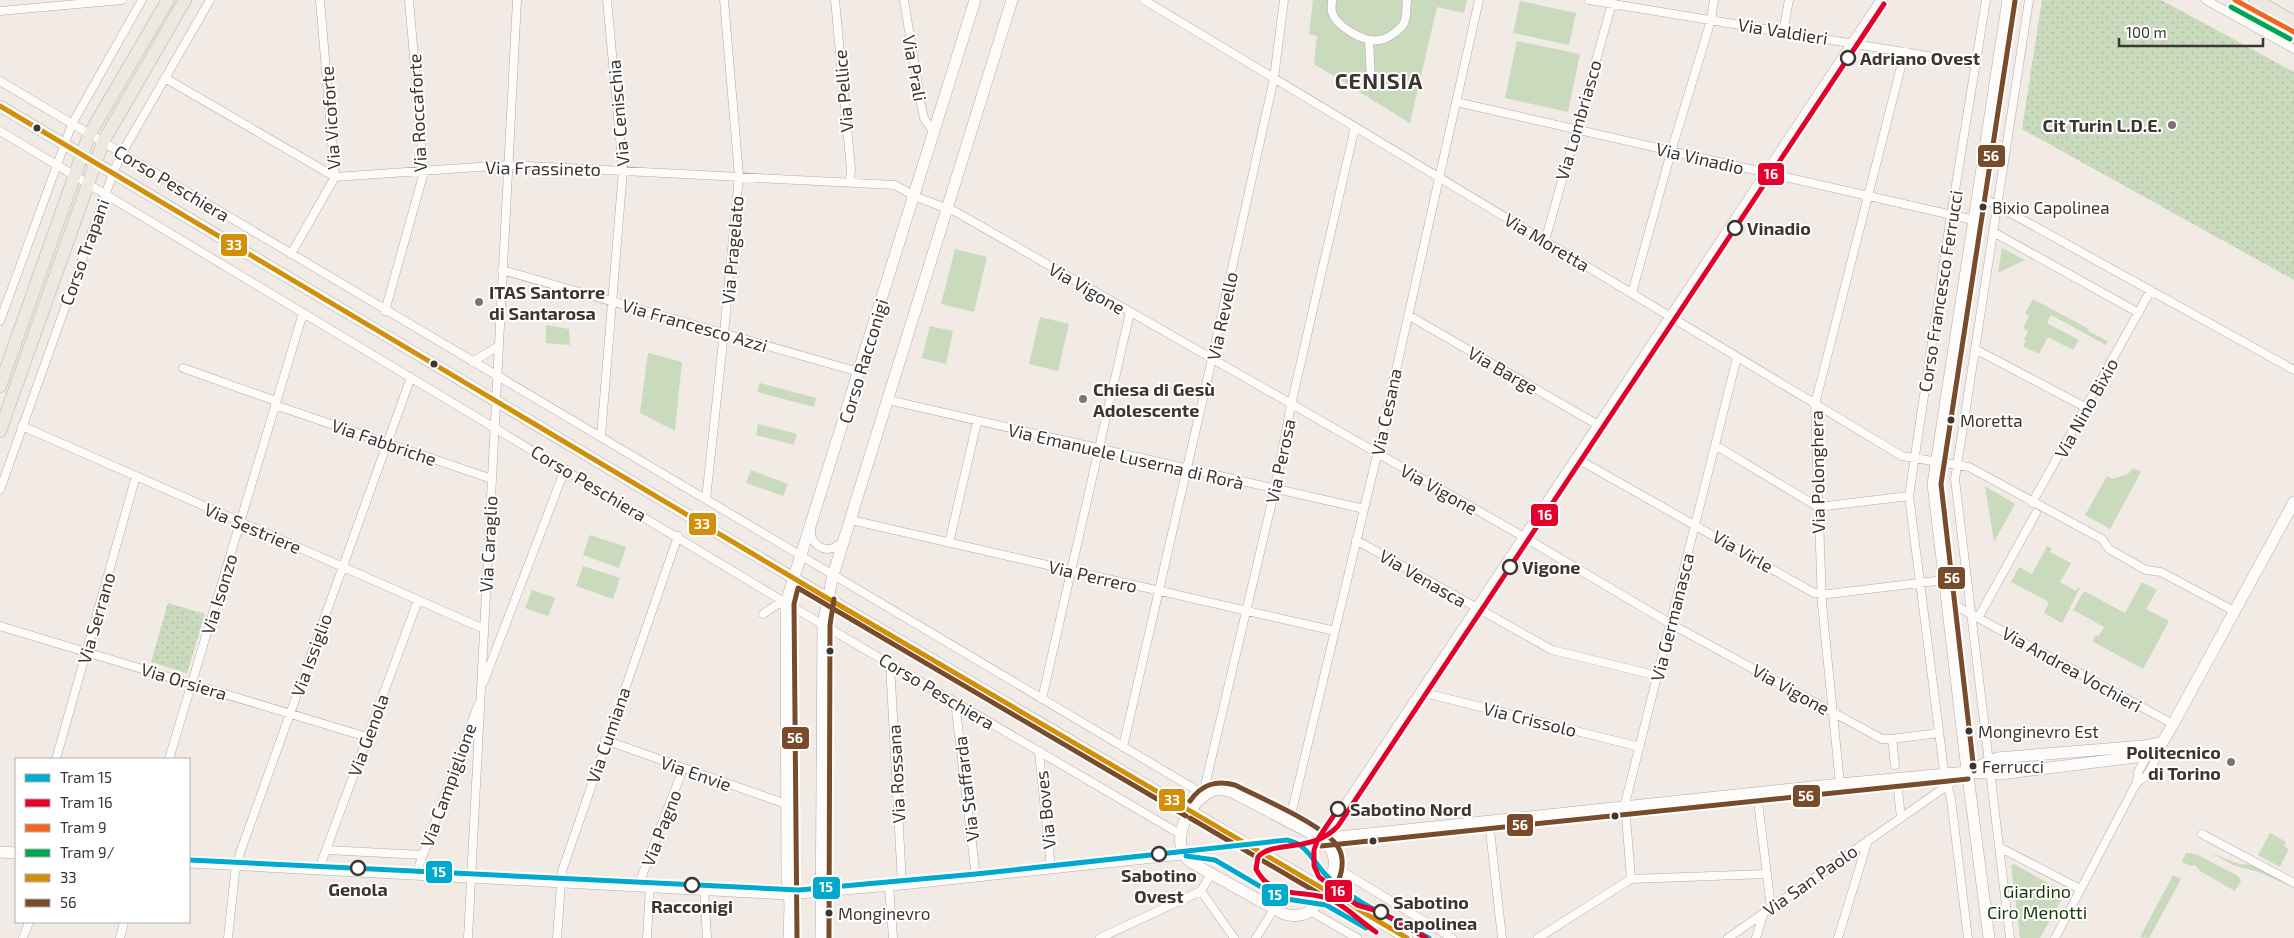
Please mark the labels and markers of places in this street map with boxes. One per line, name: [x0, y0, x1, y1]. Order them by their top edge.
place label: Adriano Ovest: [1860, 47, 1981, 69]
marker: Adriano Ovest: [1840, 50, 1856, 66]
place label: Cit Turin L.D.E.: [2043, 114, 2162, 136]
marker: Cit Turin L.D.E.: [2166, 119, 2178, 131]
unlabelled marker: [32, 123, 42, 133]
place label: Bixio Capolinea: [1992, 197, 2110, 218]
marker: Bixio Capolinea: [1978, 202, 1988, 212]
place label: Vinadio: [1747, 217, 1811, 239]
marker: Vinadio: [1727, 220, 1743, 236]
place label: ITAS Santorre di Santarosa: [489, 281, 605, 324]
marker: ITAS Santorre di Santarosa: [473, 296, 485, 308]
unlabelled marker: [429, 359, 439, 369]
place label: Chiesa di Gesù Adolescente: [1093, 378, 1215, 421]
marker: Chiesa di Gesù Adolescente: [1077, 393, 1089, 405]
place label: Moretta: [1960, 410, 2023, 430]
marker: Moretta: [1946, 415, 1956, 425]
place label: Vigone: [1522, 556, 1580, 578]
marker: Vigone: [1502, 559, 1518, 575]
unlabelled marker: [825, 646, 835, 656]
place label: Monginevro Est: [1978, 721, 2099, 742]
marker: Monginevro Est: [1964, 726, 1974, 736]
place label: Politecnico di Torino: [2126, 741, 2221, 784]
place label: Ferrucci: [1982, 756, 2044, 776]
marker: Politecnico di Torino: [2225, 756, 2237, 768]
marker: Ferrucci: [1968, 761, 1978, 771]
place label: Sabotino Nord: [1350, 798, 1472, 820]
marker: Sabotino Nord: [1330, 801, 1346, 817]
unlabelled marker: [1610, 811, 1620, 821]
unlabelled marker: [1368, 836, 1378, 846]
marker: Sabotino Ovest: [1151, 846, 1167, 862]
marker: Genola: [350, 860, 366, 876]
place label: Sabotino Ovest: [1121, 864, 1197, 907]
marker: Racconigi: [684, 877, 700, 893]
place label: Genola: [328, 878, 388, 900]
place label: Sabotino Capolinea: [1393, 891, 1477, 934]
place label: Racconigi: [651, 895, 733, 917]
place label: Monginevro: [838, 903, 930, 924]
marker: Sabotino Capolinea: [1373, 904, 1389, 920]
marker: Monginevro: [824, 908, 834, 918]

